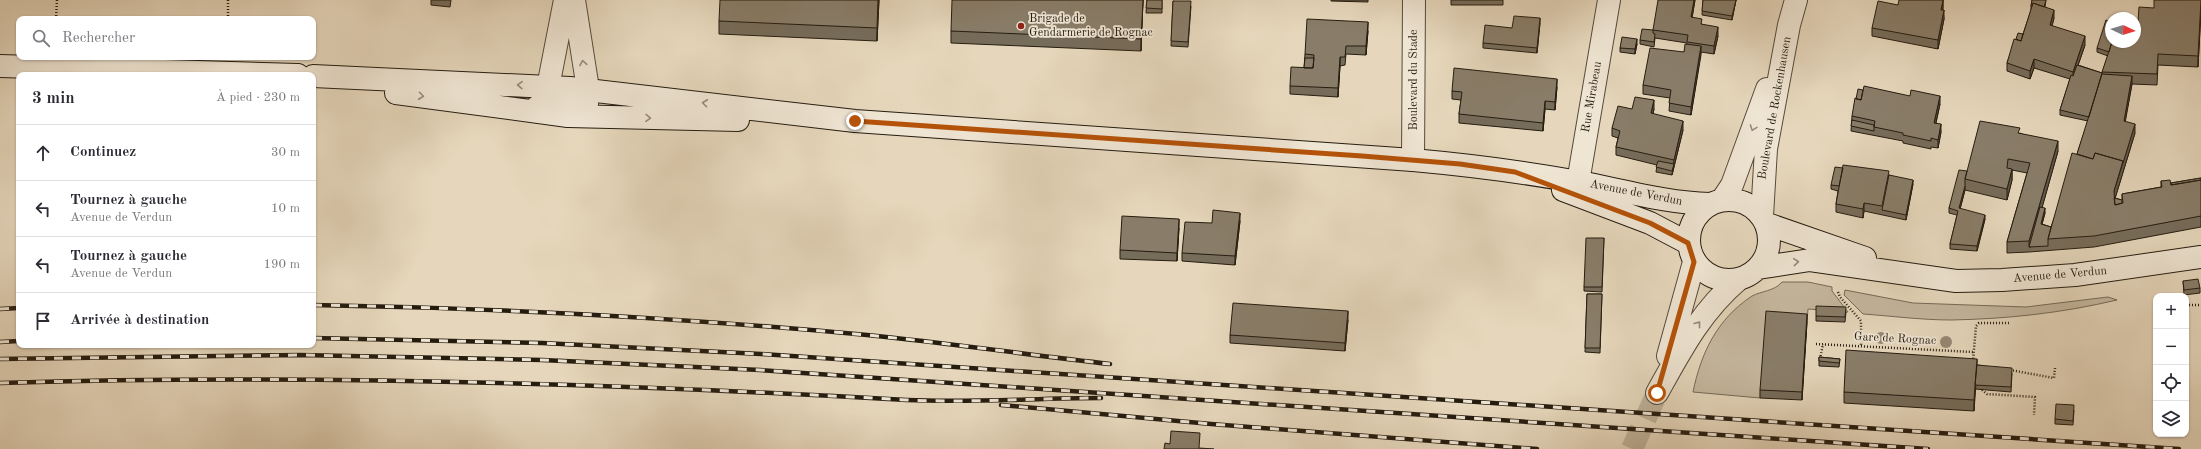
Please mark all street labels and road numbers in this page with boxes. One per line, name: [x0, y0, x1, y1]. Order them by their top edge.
street label: Boulevard du Stade: [1408, 29, 1420, 131]
street label: Boulevard de Rockenhausen: [1756, 35, 1794, 180]
street label: Rue Mirabeau: [1580, 60, 1604, 134]
street label: Avenue de Verdun: [1589, 178, 1684, 208]
street label: Avenue de Verdun: [2012, 265, 2108, 285]
street label: Gare de Rognac: [1854, 331, 1936, 347]

